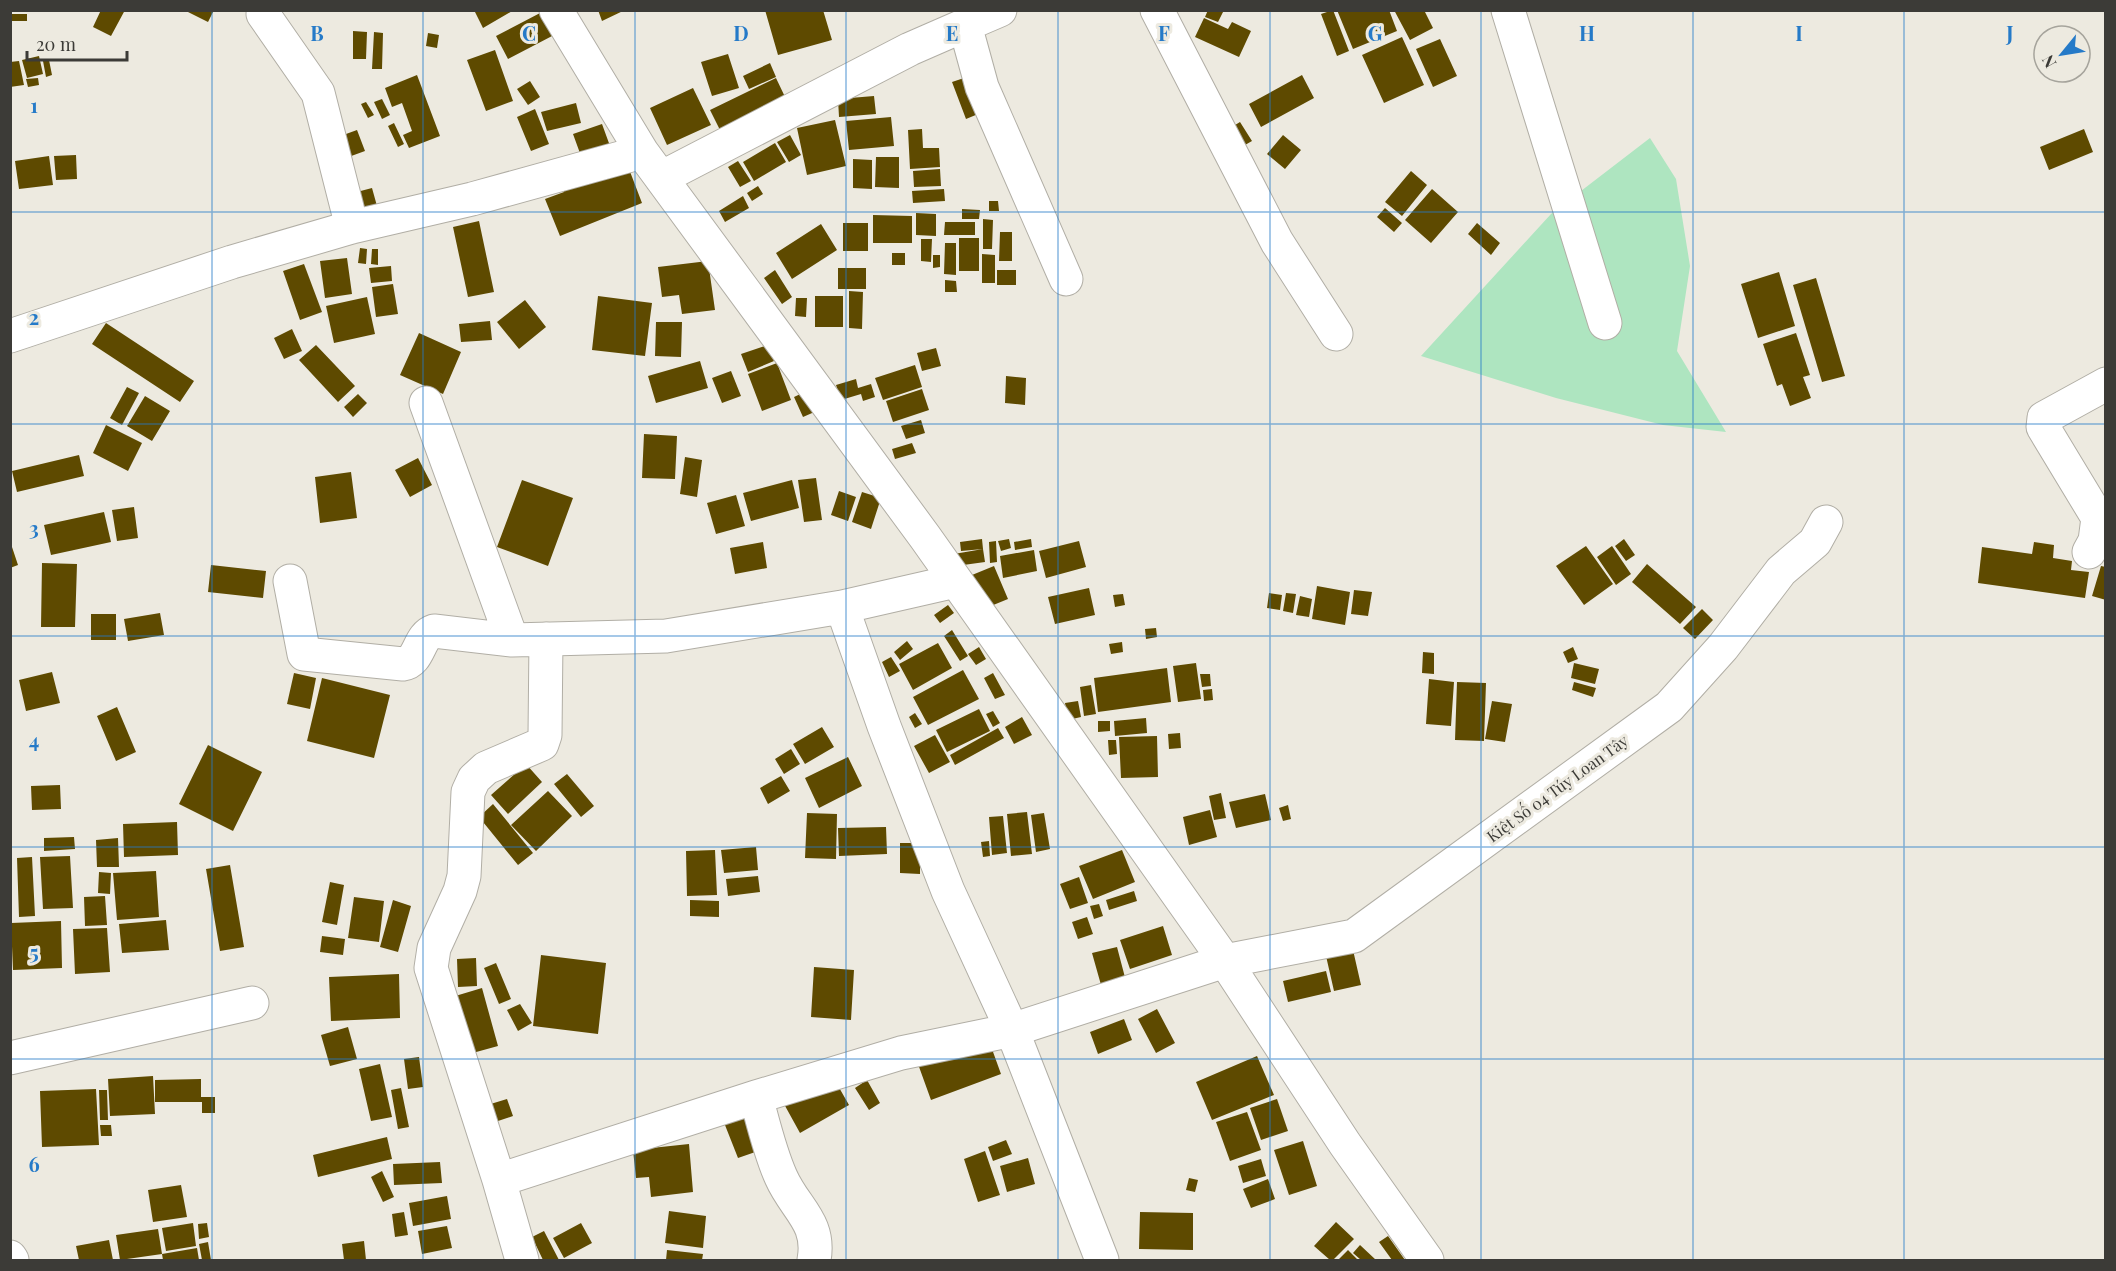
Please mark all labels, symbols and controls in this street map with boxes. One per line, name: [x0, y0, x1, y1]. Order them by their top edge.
text: B: [310, 19, 324, 46]
text: C: [522, 19, 536, 46]
text: D: [733, 19, 749, 46]
text: E: [946, 19, 958, 46]
text: F: [1158, 19, 1170, 46]
text: G: [1368, 19, 1383, 46]
text: H: [1579, 19, 1595, 46]
text: I: [1795, 19, 1803, 46]
text: J: [2005, 19, 2014, 46]
scale bar: [27, 24, 128, 62]
north arrow: [2032, 24, 2092, 84]
text: 20 m: [36, 32, 76, 56]
text: N: [2036, 51, 2061, 72]
text: 1: [30, 91, 38, 118]
text: 2: [29, 303, 39, 330]
text: 3: [29, 514, 39, 541]
text: 4: [29, 726, 39, 753]
street label: Kiệt Số 04 Túy Loan Tây: [1481, 728, 1632, 846]
text: 5: [29, 938, 39, 965]
text: 6: [28, 1150, 40, 1177]

